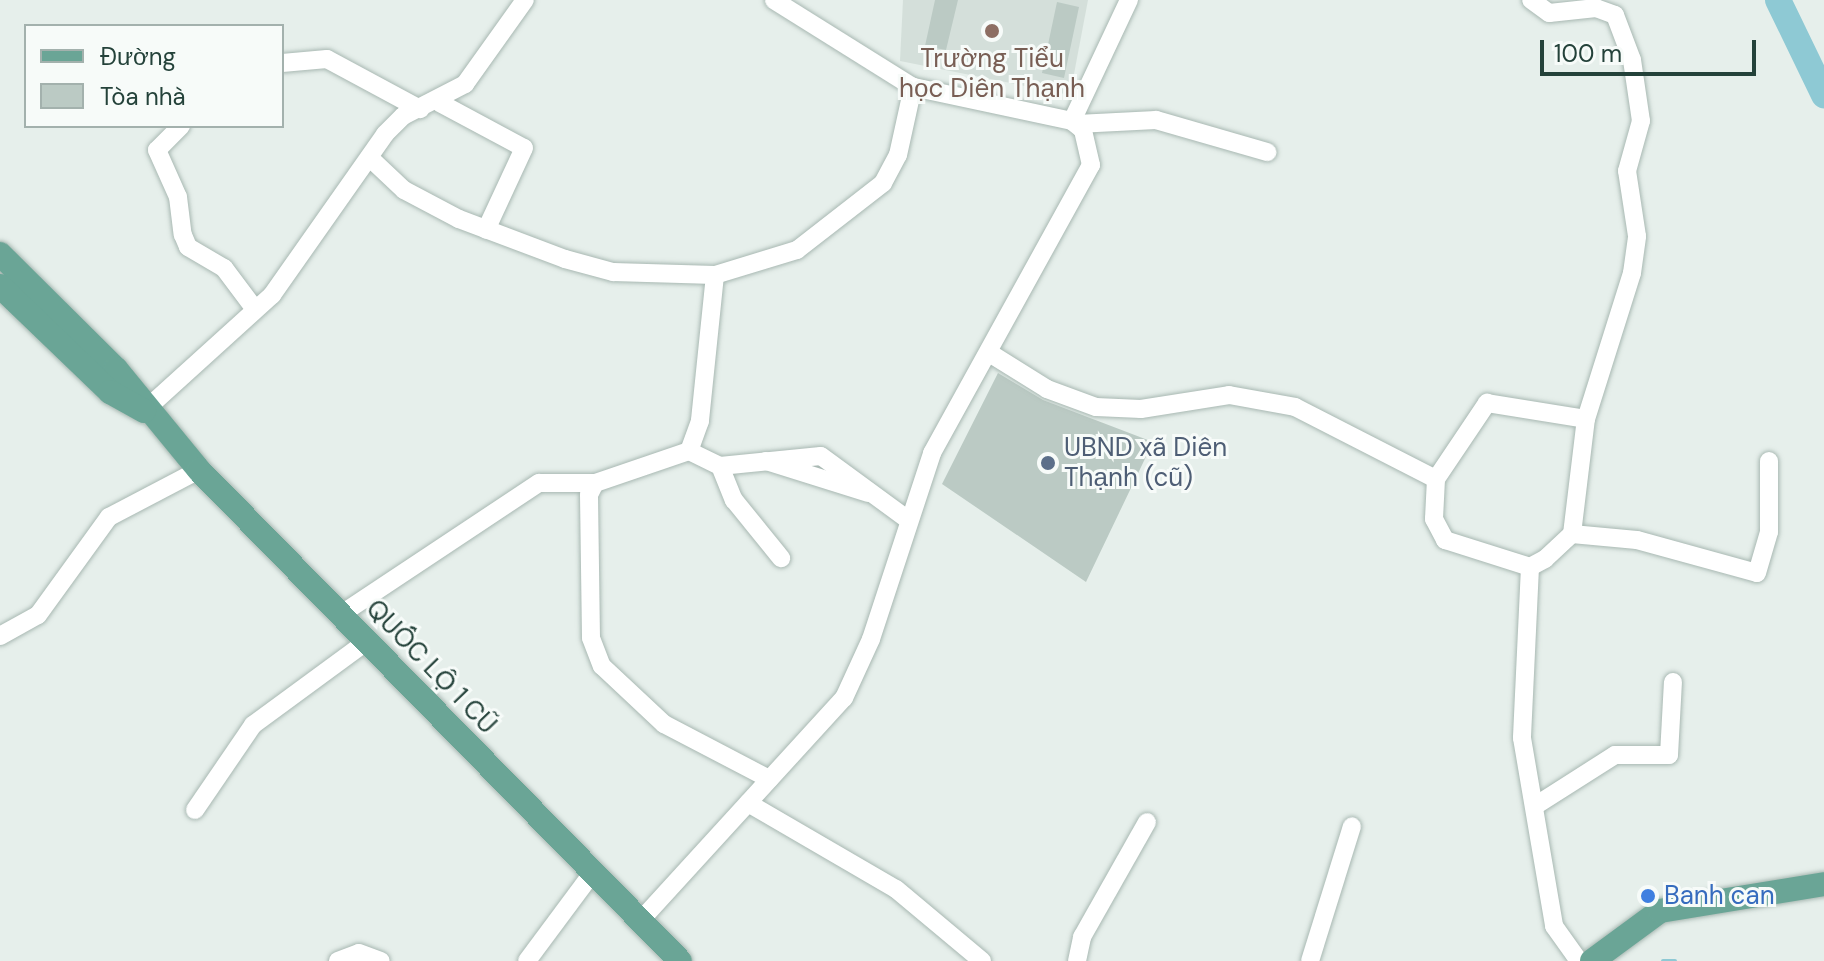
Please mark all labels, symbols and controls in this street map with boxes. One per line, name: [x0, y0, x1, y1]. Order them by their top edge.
marker: Trường Tiểu học Diên Thạnh: [983, 22, 1001, 40]
legend: [24, 24, 284, 128]
scale bar: [1544, 24, 1760, 74]
text: 100 m: [1554, 38, 1622, 69]
text: Đường: [100, 41, 176, 72]
place label: Trường Tiểu học Diên Thạnh: [899, 43, 1085, 104]
text: Tòa nhà: [100, 81, 186, 112]
place label: UBND xã Diên Thạnh (cũ): [1064, 432, 1227, 494]
marker: UBND xã Diên Thạnh (cũ): [1039, 454, 1057, 472]
street label: QUỐC LỘ 1 CŨ: [359, 593, 503, 741]
place label: Banh can: [1664, 880, 1775, 912]
marker: Banh can: [1639, 887, 1657, 905]

